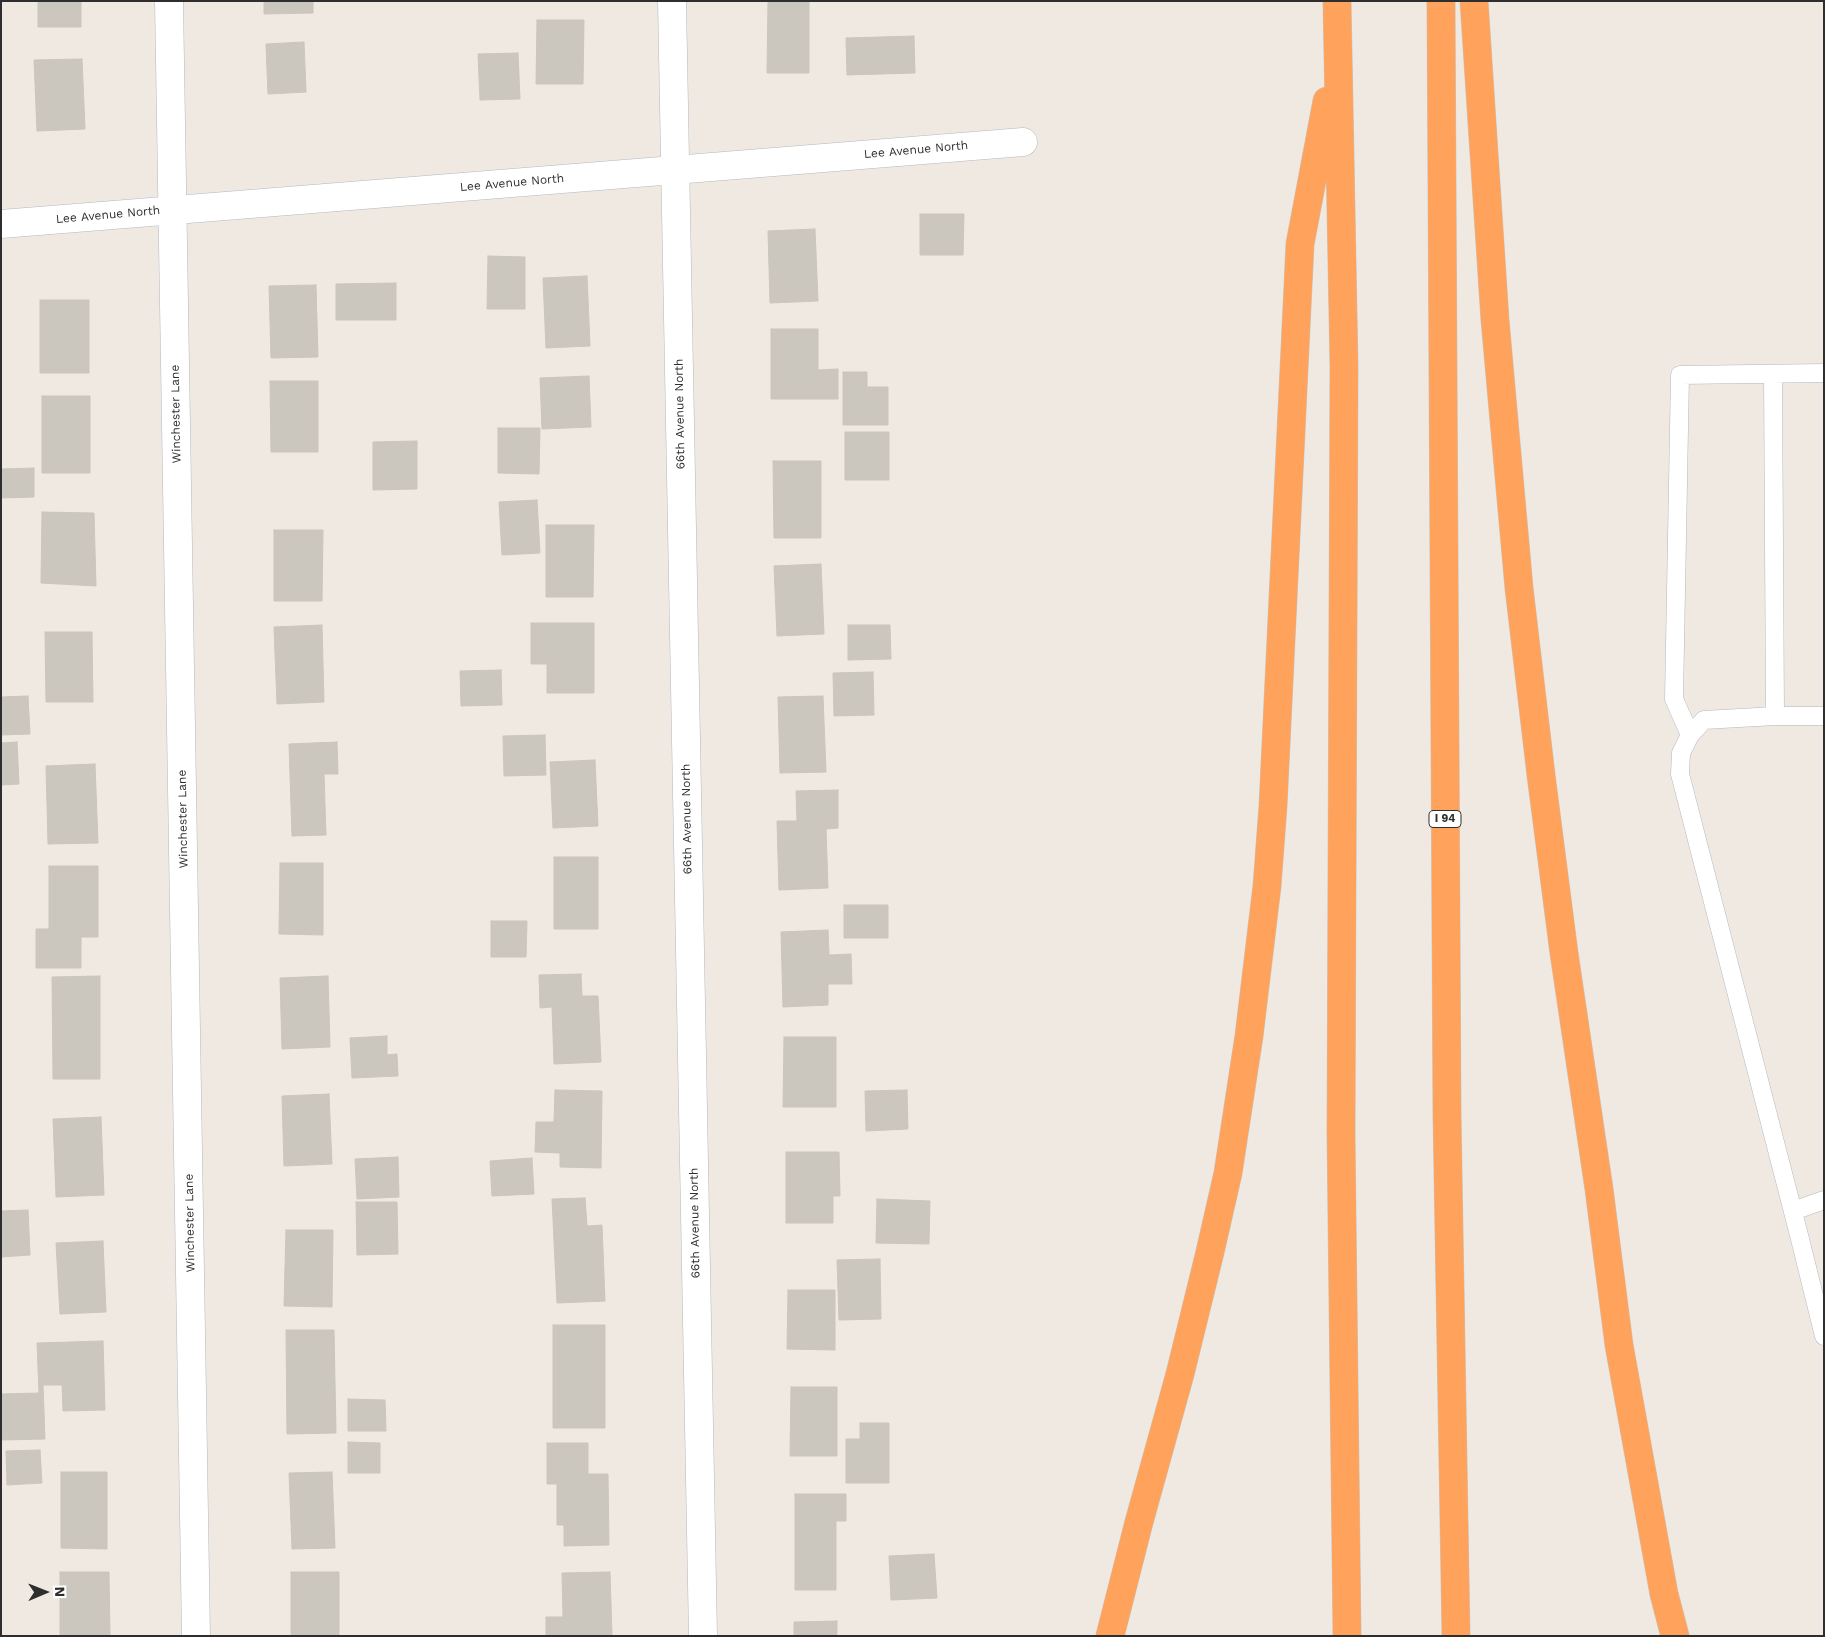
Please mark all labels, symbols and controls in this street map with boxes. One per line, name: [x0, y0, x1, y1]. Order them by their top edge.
street label: Lee Avenue North: [863, 138, 969, 162]
street label: Lee Avenue North: [459, 171, 565, 195]
street label: Lee Avenue North: [55, 203, 161, 227]
street label: 66th Avenue North: [672, 359, 688, 469]
street label: Winchester Lane: [168, 364, 184, 464]
street label: 66th Avenue North: [679, 764, 695, 874]
street label: Winchester Lane: [175, 769, 191, 869]
road number: I 94: [1429, 811, 1461, 828]
street label: 66th Avenue North: [687, 1168, 703, 1278]
street label: Winchester Lane: [182, 1173, 198, 1273]
north arrow: [20, 1567, 70, 1617]
text: N: [52, 1586, 68, 1597]

